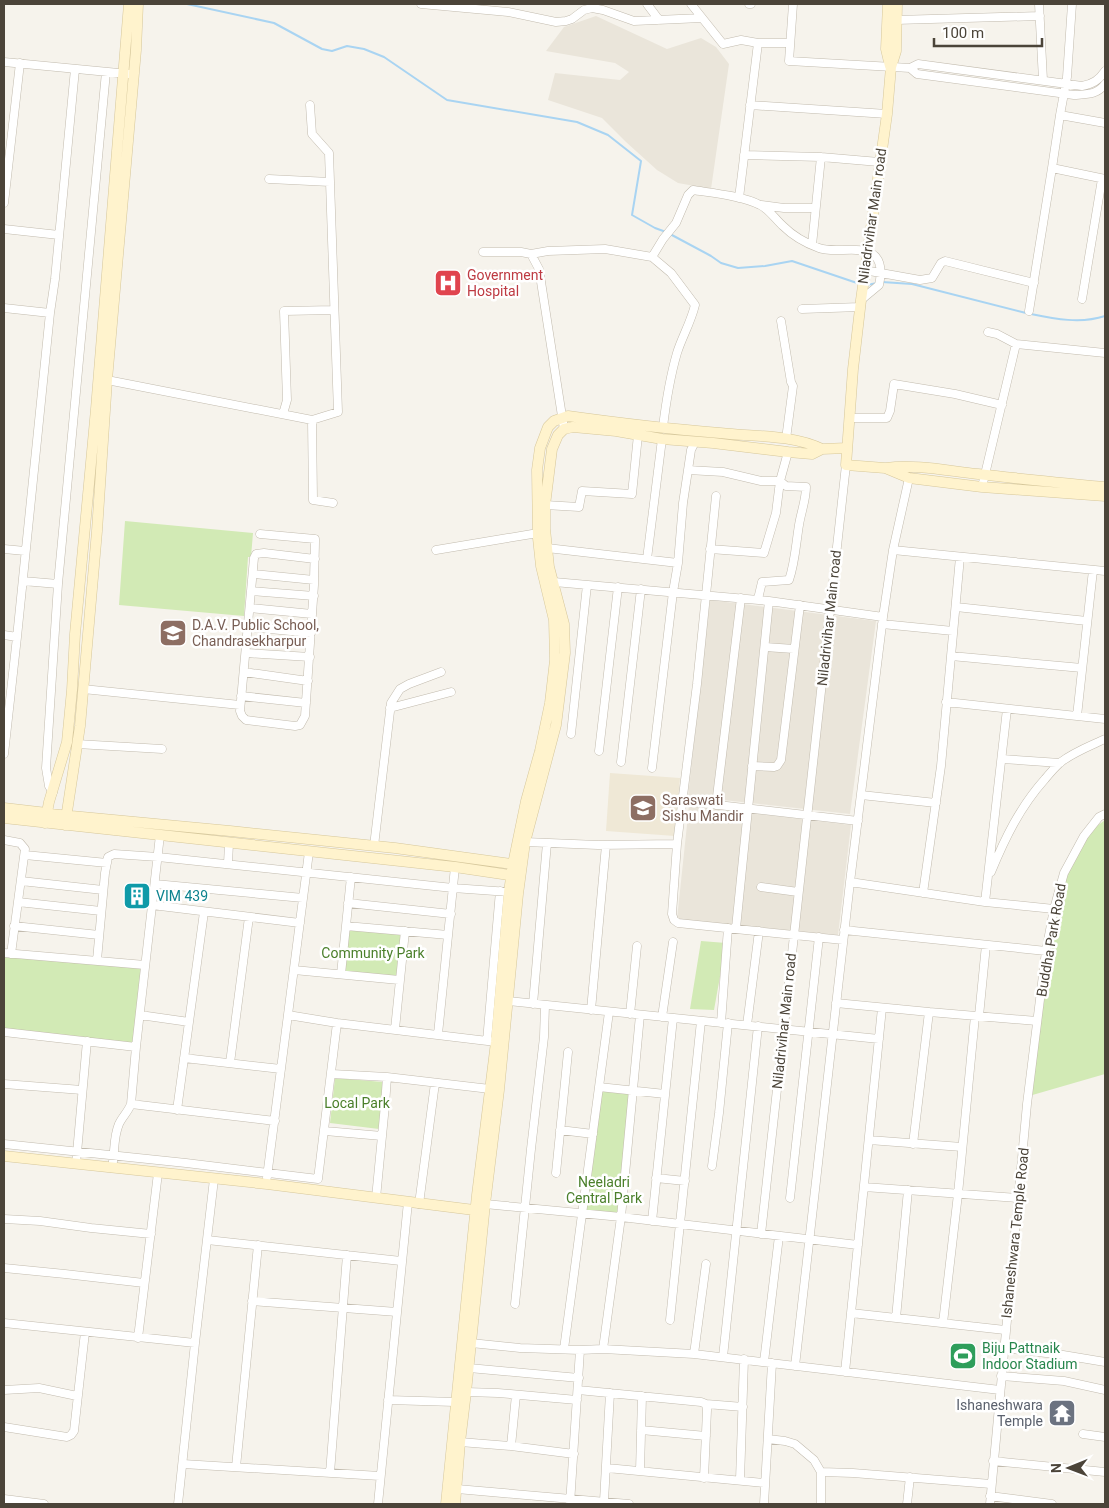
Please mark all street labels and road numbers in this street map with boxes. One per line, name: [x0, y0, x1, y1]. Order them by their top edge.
street label: Niladrivihar Main road: [855, 147, 889, 285]
street label: Niladrivihar Main road: [814, 549, 844, 687]
street label: Buddha Park Road: [1033, 882, 1069, 998]
street label: Niladrivihar Main road: [769, 952, 799, 1090]
street label: Ishaneshwara Temple Road: [998, 1147, 1032, 1319]

